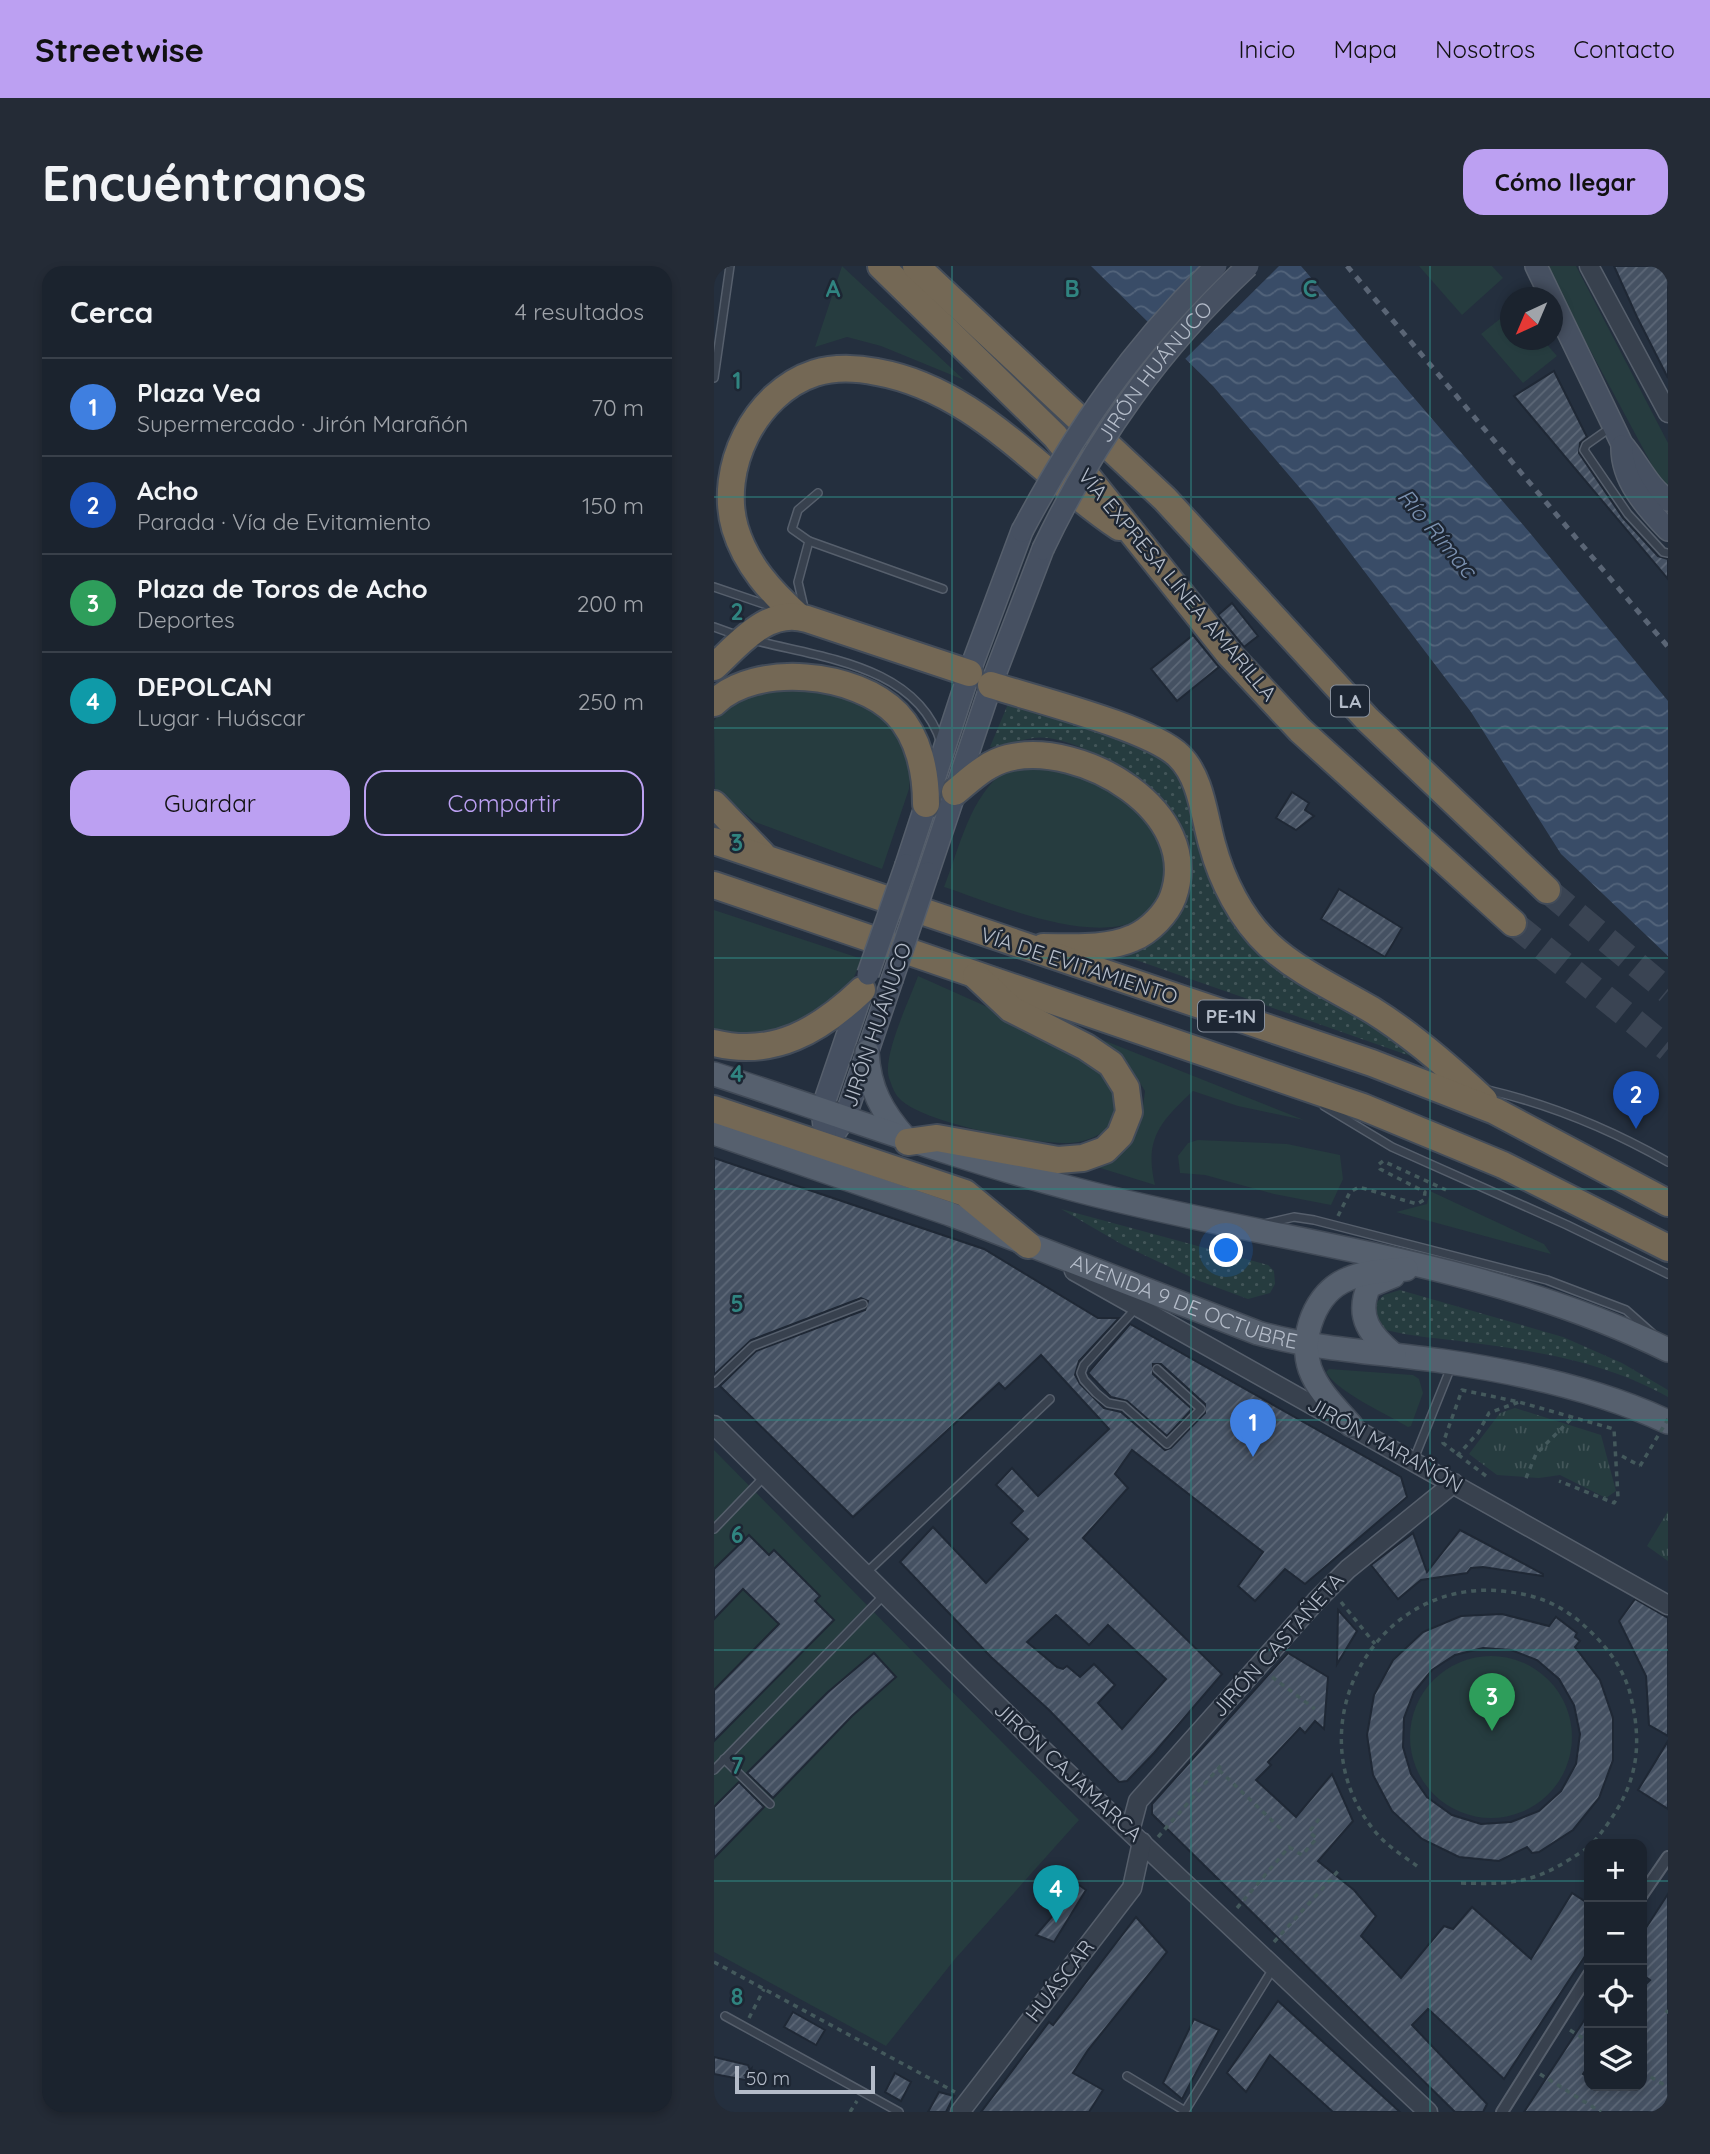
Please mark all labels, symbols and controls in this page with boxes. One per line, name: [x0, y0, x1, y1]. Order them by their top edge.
text: Streetwise: [35, 29, 204, 70]
text: Inicio: [1238, 34, 1296, 64]
text: Mapa: [1334, 34, 1397, 64]
text: Nosotros: [1435, 34, 1535, 64]
text: Contacto: [1573, 34, 1675, 64]
button: Cómo llegar: [1463, 149, 1668, 215]
text: Encuéntranos: [42, 152, 366, 213]
text: A: [826, 274, 841, 303]
text: B: [1064, 274, 1080, 303]
text: C: [1303, 274, 1317, 303]
north arrow: [1500, 287, 1563, 350]
text: Cerca: [70, 293, 153, 331]
street label: JIRÓN HUÁNUCO: [1091, 295, 1217, 447]
text: 4 resultados: [515, 297, 644, 326]
text: 1: [733, 366, 741, 395]
text: Plaza Vea: [137, 376, 261, 409]
text: 1: [89, 393, 97, 422]
text: 70 m: [591, 393, 644, 422]
text: Supermercado · Jirón Marañón: [137, 409, 468, 438]
street label: VÍA EXPRESA LÍNEA AMARILLA: [1073, 463, 1283, 706]
text: Acho: [137, 474, 199, 507]
water label: Río Rímac: [1392, 482, 1484, 585]
text: 2: [86, 491, 100, 520]
text: 150 m: [582, 491, 644, 520]
text: Parada · Vía de Evitamiento: [137, 507, 431, 536]
text: Plaza de Toros de Acho: [137, 572, 428, 605]
text: 3: [87, 589, 99, 618]
text: 200 m: [577, 589, 644, 618]
text: 2: [730, 597, 744, 626]
text: Deportes: [137, 605, 235, 634]
text: DEPOLCAN: [137, 670, 272, 703]
road number: LA: [1331, 686, 1369, 716]
text: 4: [86, 687, 100, 716]
text: 250 m: [578, 687, 644, 716]
text: Lugar · Huáscar: [137, 703, 305, 732]
button: Guardar: [70, 770, 350, 836]
button: Compartir: [364, 770, 644, 836]
text: 3: [731, 828, 743, 857]
street label: VÍA DE EVITAMIENTO: [977, 921, 1181, 1009]
street label: JIRÓN HUÁNUCO: [836, 939, 916, 1110]
road number: PE-1N: [1198, 1000, 1264, 1031]
text: 4: [730, 1059, 744, 1088]
pin: 2: [1613, 1071, 1659, 1129]
your location: [1209, 1233, 1243, 1267]
street label: AVENIDA 9 DE OCTUBRE: [1067, 1248, 1300, 1354]
text: 5: [730, 1289, 744, 1318]
street label: JIRÓN MARAÑÓN: [1303, 1391, 1468, 1498]
pin: 1: [1230, 1399, 1276, 1457]
text: 6: [731, 1520, 743, 1549]
street label: JIRÓN CASTAÑETA: [1206, 1567, 1349, 1722]
pin: 3: [1469, 1673, 1515, 1731]
street label: JIRÓN CAJAMARCA: [989, 1696, 1148, 1847]
text: 7: [731, 1751, 744, 1780]
map controls: [1584, 1839, 1647, 2091]
button: +: [1584, 1839, 1647, 1902]
pin: 4: [1033, 1865, 1079, 1923]
button: −: [1584, 1902, 1647, 1965]
street label: HUÁSCAR: [1019, 1934, 1099, 2027]
button: locate: [1584, 1965, 1647, 2028]
text: 8: [731, 1982, 743, 2011]
button: layers: [1584, 2028, 1647, 2091]
scale bar: [735, 2063, 875, 2095]
text: 50 m: [746, 2066, 790, 2090]

